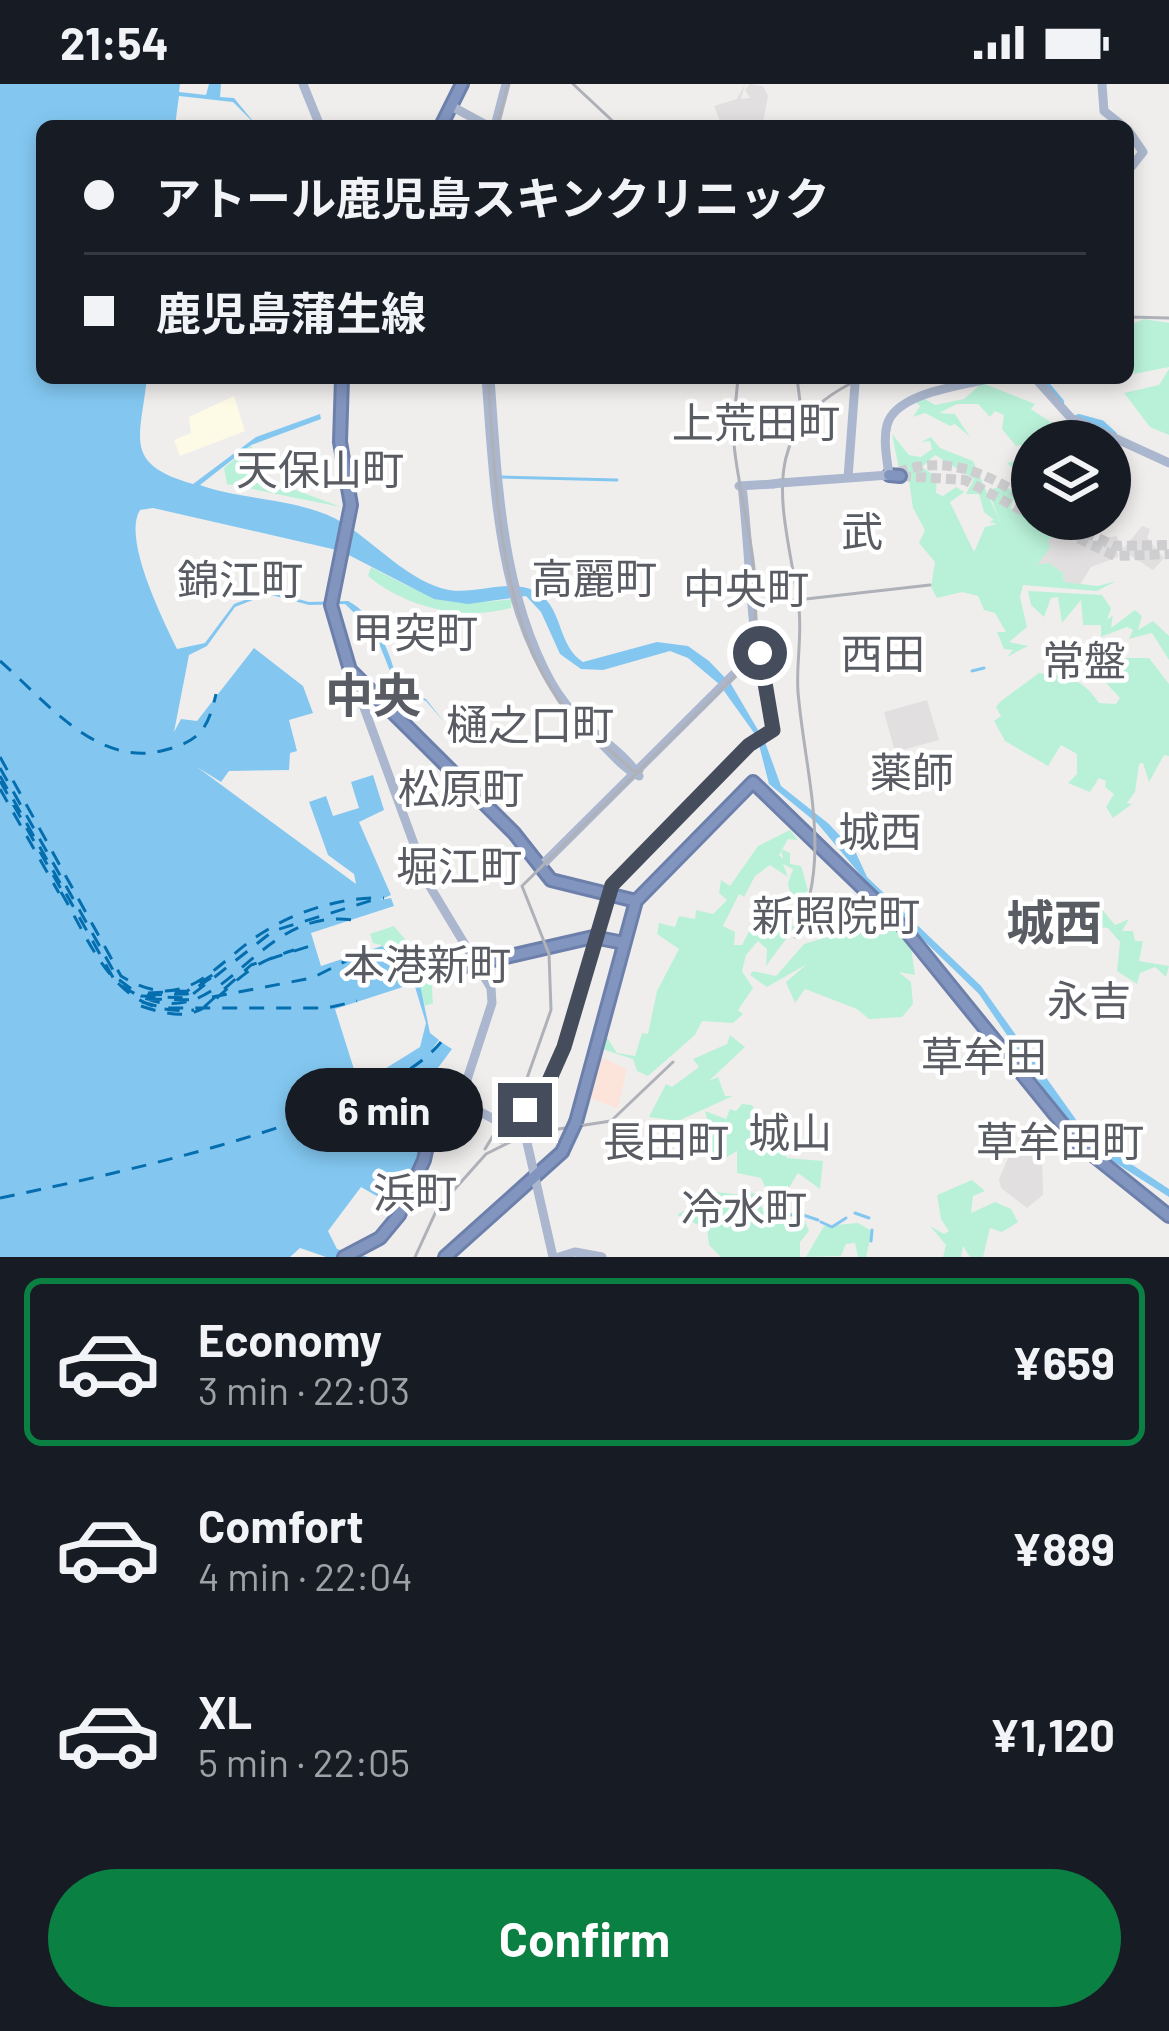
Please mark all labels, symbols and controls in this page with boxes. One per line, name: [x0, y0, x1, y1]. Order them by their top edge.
text: 21:54: [60, 15, 169, 69]
text: アトール鹿児島スキンクリニック: [156, 170, 830, 224]
text: 鹿児島蒲生線: [156, 285, 426, 339]
district label: 上荒田町: [672, 396, 840, 446]
map controls: [1011, 420, 1131, 540]
button: layers: [1011, 420, 1131, 540]
district label: 天保山町: [236, 443, 404, 493]
district label: 武: [841, 505, 883, 555]
district label: 高麗町: [531, 552, 657, 602]
district label: 錦江町: [177, 553, 303, 603]
district label: 中央町: [683, 562, 809, 612]
district label: 甲突町: [352, 606, 478, 656]
route start: [733, 626, 787, 680]
district label: 西田: [841, 627, 925, 677]
district label: 常盤: [1042, 634, 1126, 684]
district label: 中央: [325, 665, 421, 723]
district label: 樋之口町: [446, 698, 614, 748]
district label: 薬師: [870, 746, 954, 796]
district label: 松原町: [398, 762, 524, 812]
district label: 城西: [838, 805, 922, 855]
district label: 堀江町: [396, 840, 522, 890]
district label: 新照院町: [752, 889, 920, 939]
district label: 城西: [1006, 892, 1102, 950]
district label: 本港新町: [343, 938, 511, 988]
district label: 永吉: [1047, 974, 1131, 1024]
district label: 草牟田: [921, 1030, 1047, 1080]
callout: 6 min: [285, 1068, 483, 1152]
route end: [498, 1083, 552, 1137]
text: 6 min: [338, 1086, 430, 1133]
district label: 城山: [748, 1106, 832, 1156]
district label: 長田町: [603, 1115, 729, 1165]
district label: 草牟田町: [976, 1115, 1144, 1165]
district label: 浜町: [373, 1166, 457, 1216]
district label: 冷水町: [681, 1182, 807, 1232]
icon: car: [54, 1308, 162, 1416]
text: Economy: [198, 1312, 382, 1366]
text: ¥659: [1012, 1335, 1115, 1389]
text: 3 min · 22:03: [198, 1366, 410, 1413]
icon: car: [54, 1494, 162, 1602]
text: Comfort: [198, 1498, 364, 1552]
text: ¥889: [1012, 1521, 1115, 1575]
text: 4 min · 22:04: [198, 1552, 413, 1599]
icon: car: [54, 1680, 162, 1788]
text: XL: [198, 1684, 252, 1738]
text: ¥1,120: [989, 1707, 1115, 1761]
text: 5 min · 22:05: [198, 1738, 410, 1785]
button: Confirm: [48, 1869, 1121, 2007]

